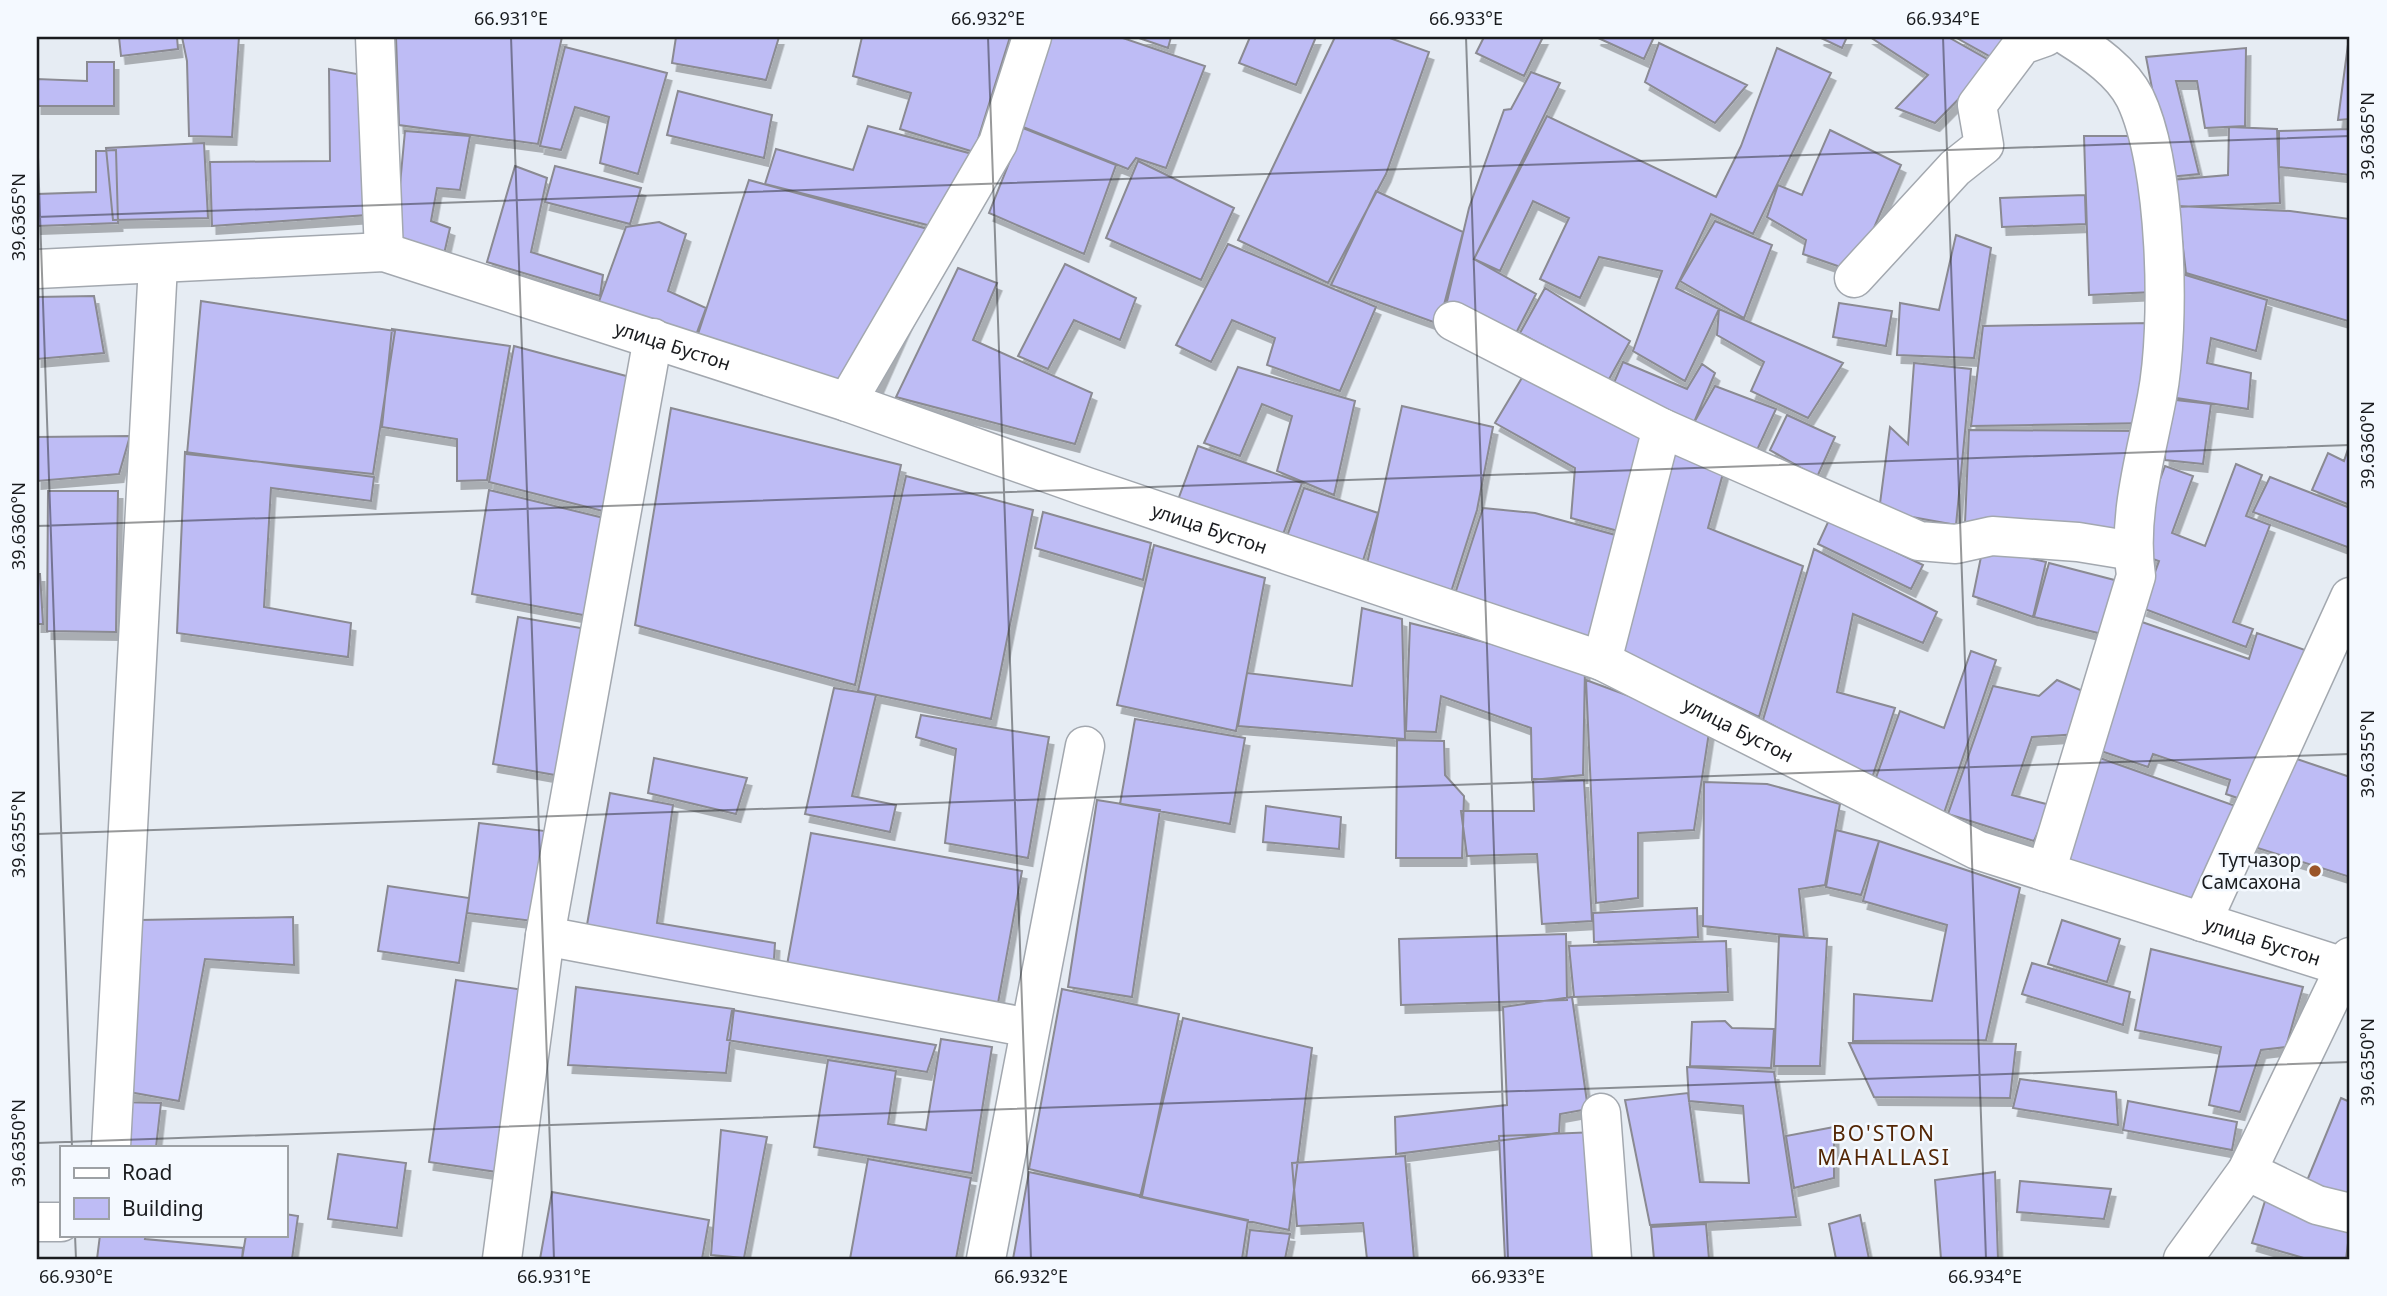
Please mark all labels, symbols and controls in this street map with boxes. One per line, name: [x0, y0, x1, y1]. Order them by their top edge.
text: 66.931°E: [474, 6, 548, 30]
text: 66.932°E: [951, 6, 1025, 30]
text: 66.933°E: [1429, 6, 1503, 30]
text: 66.934°E: [1906, 6, 1980, 30]
text: 39.6365°N: [2355, 92, 2379, 180]
text: 39.6365°N: [6, 173, 30, 261]
street label: улица Бустон: [611, 315, 734, 376]
text: 39.6360°N: [2355, 401, 2379, 489]
text: 39.6360°N: [6, 482, 30, 570]
street label: улица Бустон: [1148, 497, 1271, 560]
street label: улица Бустон: [1679, 691, 1798, 768]
text: 39.6355°N: [2355, 710, 2379, 798]
text: 39.6355°N: [6, 790, 30, 878]
place label: Тутчазор Самсахона: [2201, 847, 2301, 895]
marker: Тутчазор Самсахона: [2307, 863, 2323, 879]
street label: улица Бустон: [2201, 910, 2324, 972]
text: 39.6350°N: [2355, 1018, 2379, 1106]
text: 39.6350°N: [6, 1099, 30, 1187]
district label: BO'STON MAHALLASI: [1817, 1119, 1951, 1171]
legend: [60, 1146, 287, 1236]
text: Road: [122, 1158, 172, 1186]
text: Building: [122, 1194, 204, 1222]
text: 66.930°E: [39, 1264, 113, 1288]
text: 66.931°E: [517, 1264, 591, 1288]
text: 66.932°E: [994, 1264, 1068, 1288]
text: 66.933°E: [1471, 1264, 1545, 1288]
text: 66.934°E: [1948, 1264, 2022, 1288]

